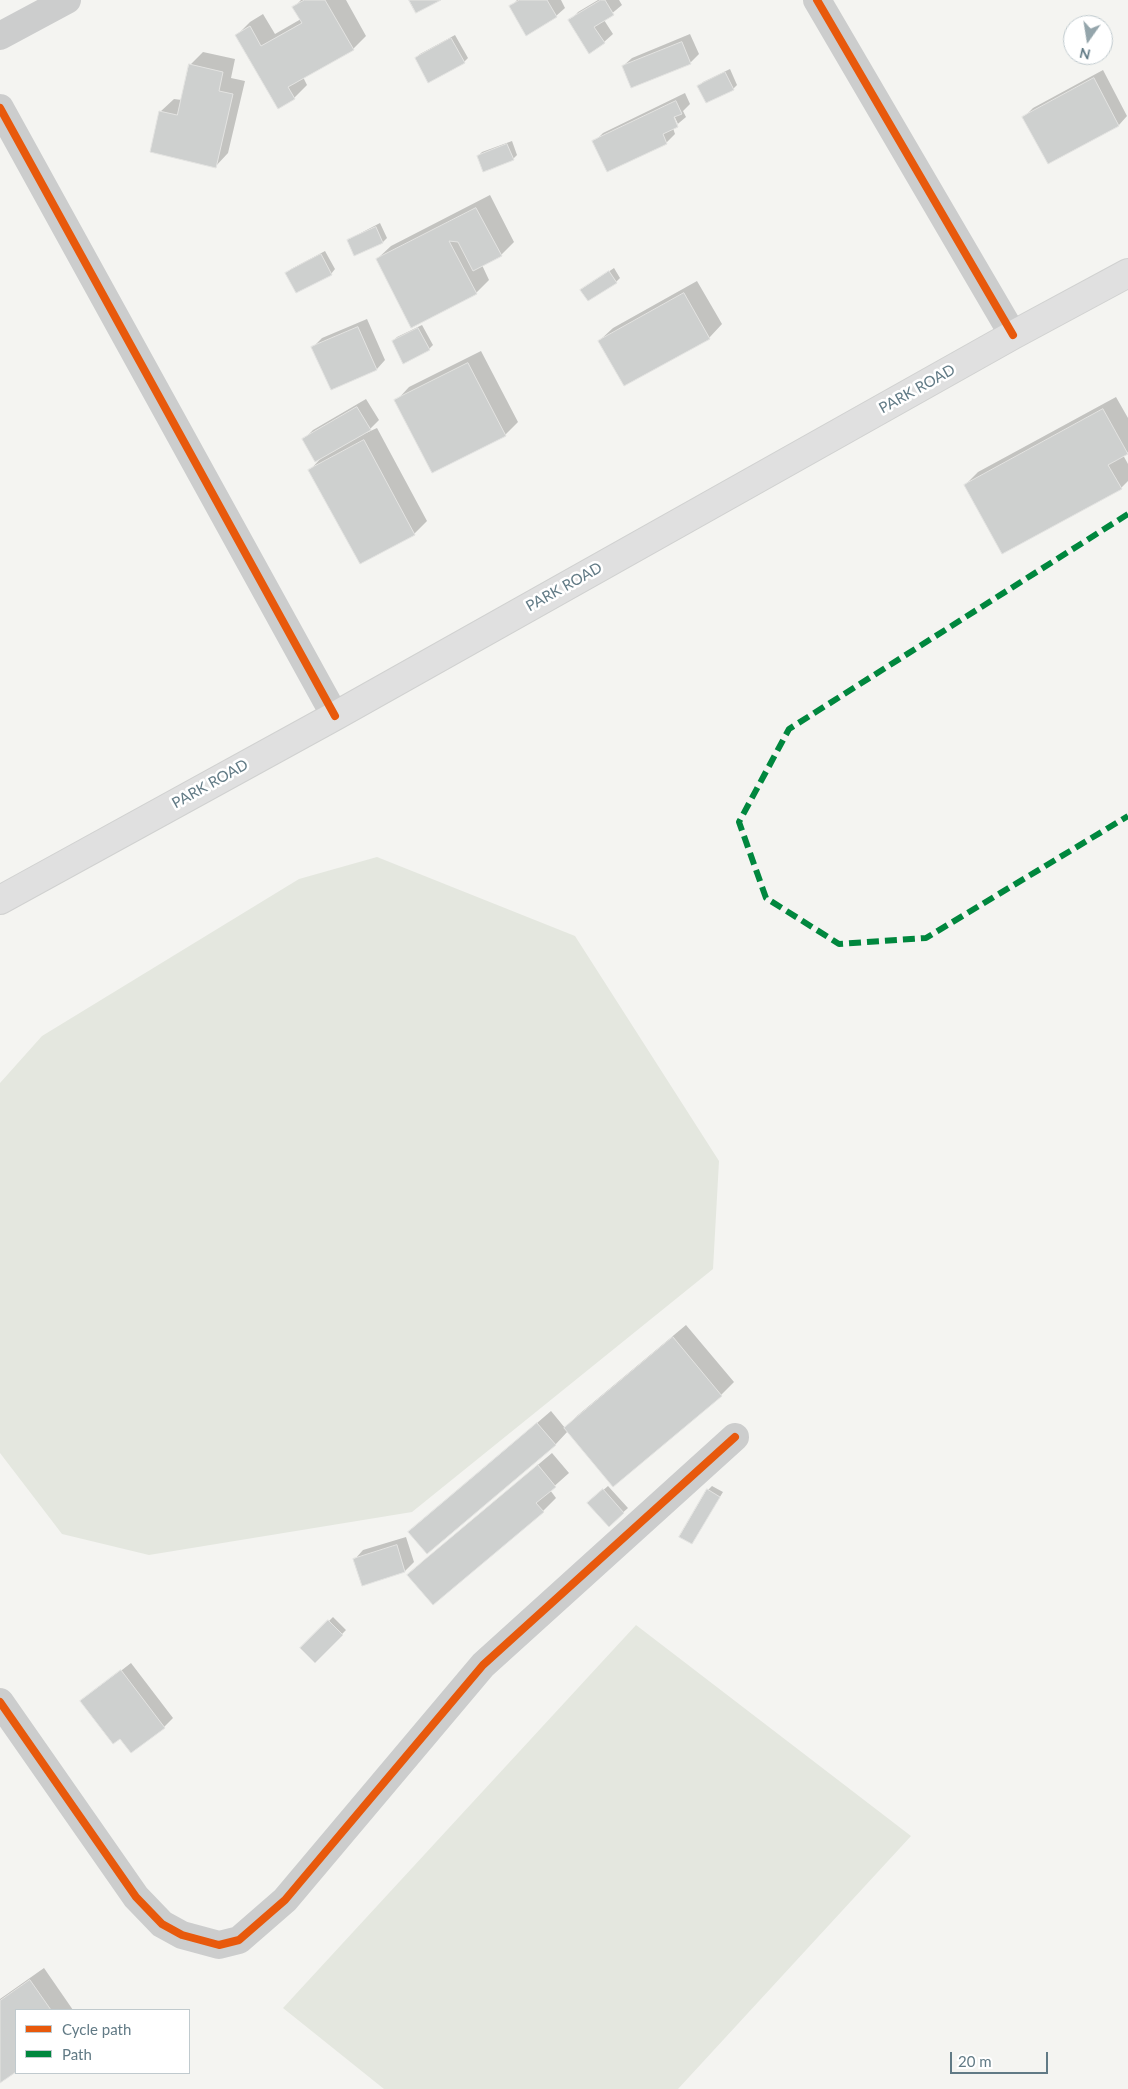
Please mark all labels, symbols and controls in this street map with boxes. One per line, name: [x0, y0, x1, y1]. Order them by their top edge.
north arrow: [1063, 15, 1113, 65]
text: N: [1078, 45, 1092, 64]
street label: PARK ROAD: [876, 361, 958, 417]
street label: PARK ROAD: [523, 559, 605, 615]
street label: PARK ROAD: [169, 756, 251, 812]
legend: [15, 2009, 190, 2074]
text: Cycle path: [62, 2020, 131, 2038]
scale bar: [953, 2042, 1050, 2074]
text: Path: [62, 2045, 92, 2063]
text: 20 m: [958, 2052, 992, 2070]

